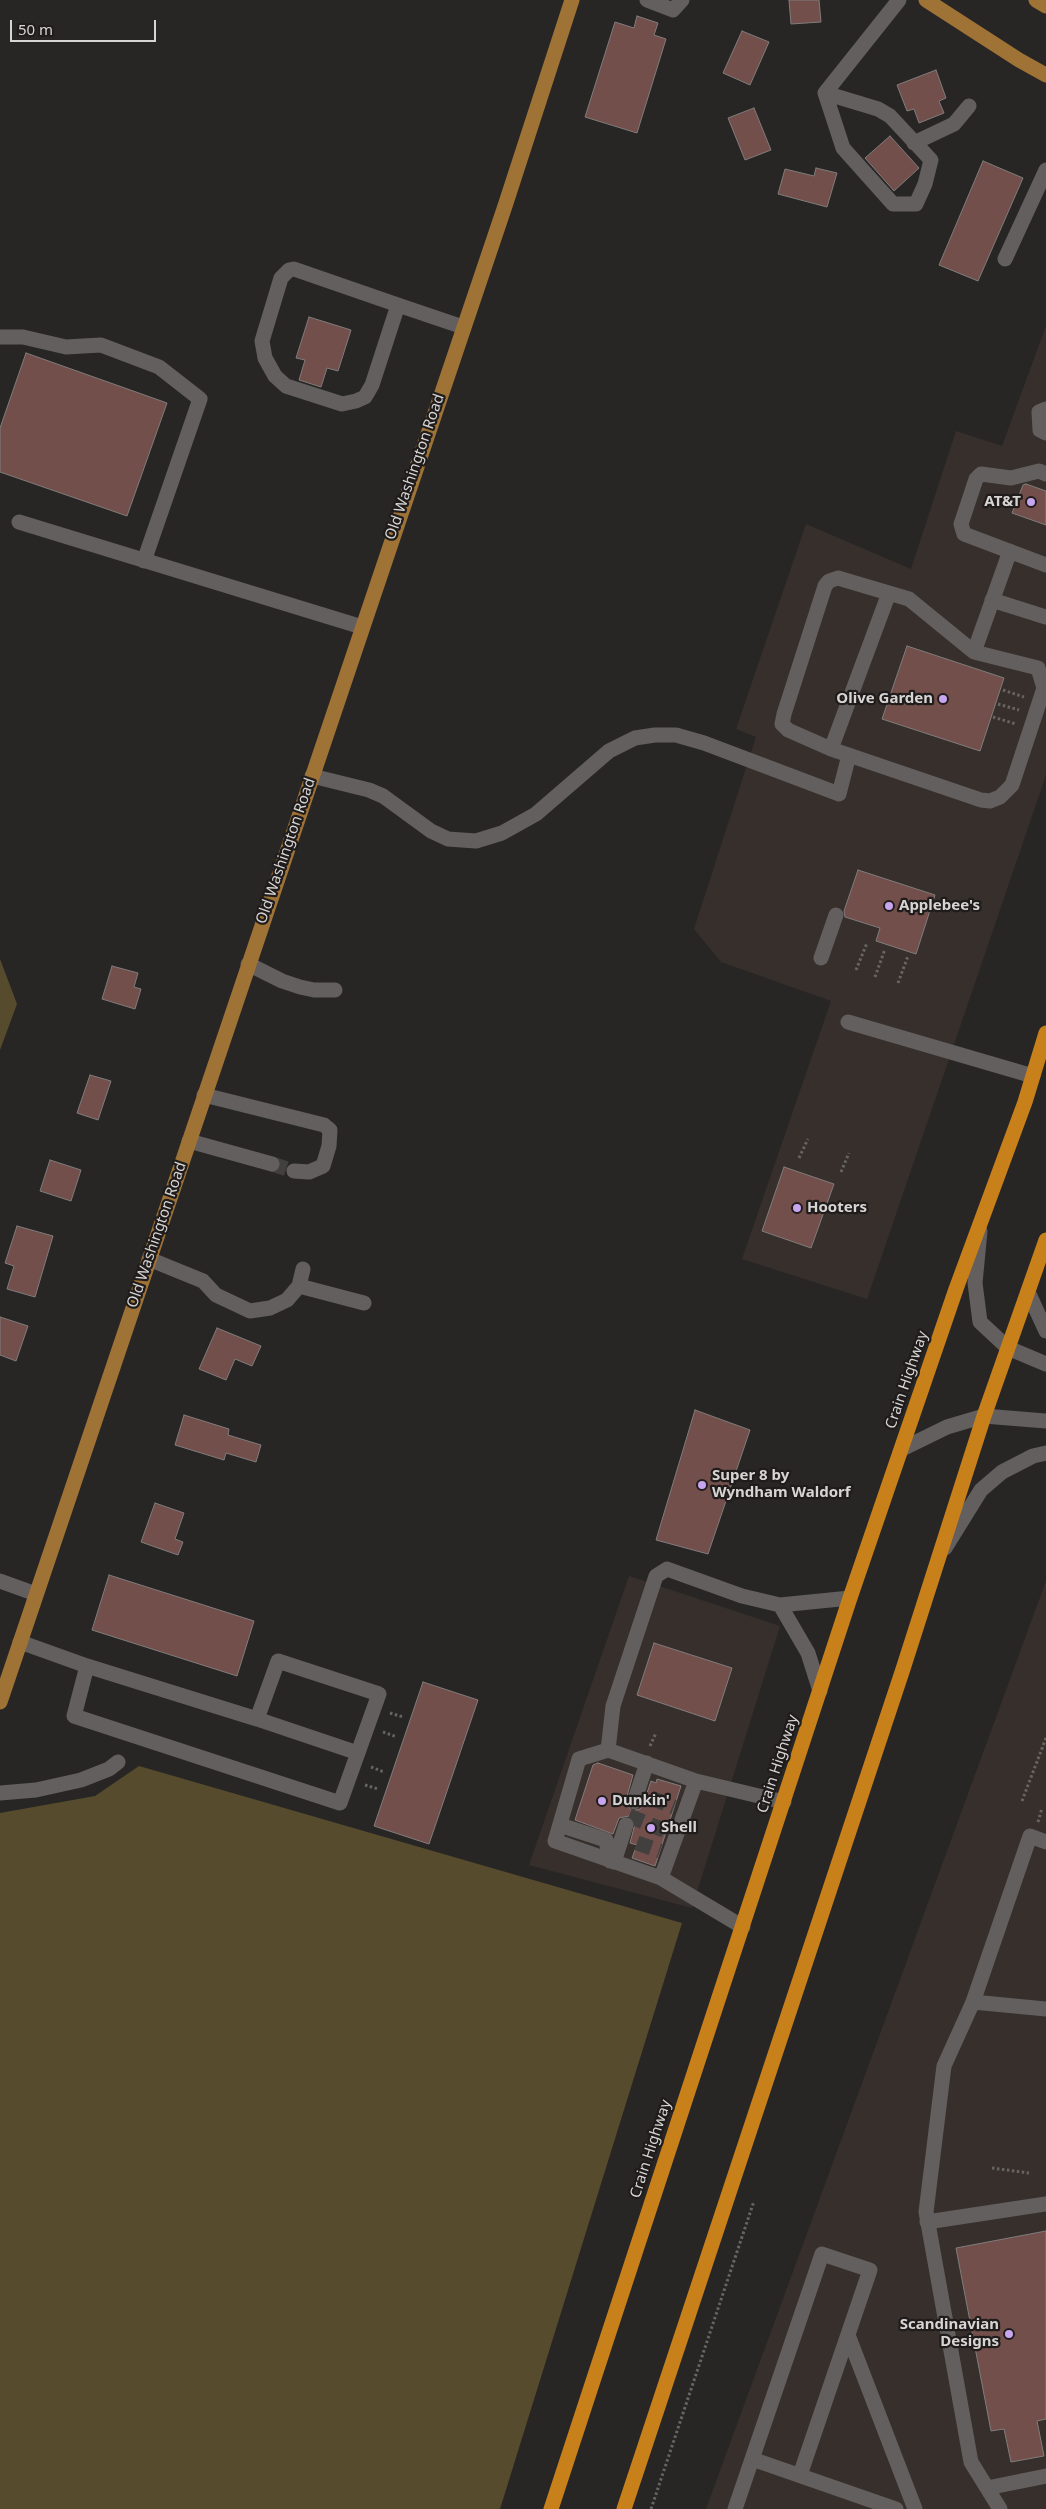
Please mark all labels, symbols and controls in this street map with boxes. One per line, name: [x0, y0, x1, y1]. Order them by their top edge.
scale bar: [12, 10, 159, 42]
text: 50 m: [18, 19, 53, 39]
street label: Old Washington Road: [382, 392, 448, 542]
place label: AT&T: [984, 493, 1021, 511]
marker: AT&T: [1025, 496, 1037, 508]
place label: Olive Garden: [836, 690, 933, 708]
marker: Olive Garden: [937, 693, 949, 705]
street label: Old Washington Road: [253, 776, 319, 926]
place label: Applebee's: [899, 897, 980, 915]
marker: Applebee's: [883, 900, 895, 912]
street label: Old Washington Road: [124, 1160, 190, 1310]
place label: Hooters: [807, 1199, 867, 1217]
marker: Hooters: [791, 1202, 803, 1214]
street label: Crain Highway: [882, 1329, 932, 1431]
place label: Super 8 by Wyndham Waldorf: [712, 1467, 851, 1502]
marker: Super 8 by Wyndham Waldorf: [696, 1479, 708, 1491]
street label: Crain Highway: [754, 1713, 802, 1815]
place label: Dunkin': [612, 1792, 670, 1810]
marker: Dunkin': [596, 1795, 608, 1807]
place label: Shell: [661, 1819, 697, 1837]
marker: Shell: [645, 1822, 657, 1834]
street label: Crain Highway: [627, 2098, 675, 2200]
place label: Scandinavian Designs: [900, 2316, 999, 2351]
marker: Scandinavian Designs: [1003, 2328, 1015, 2340]

